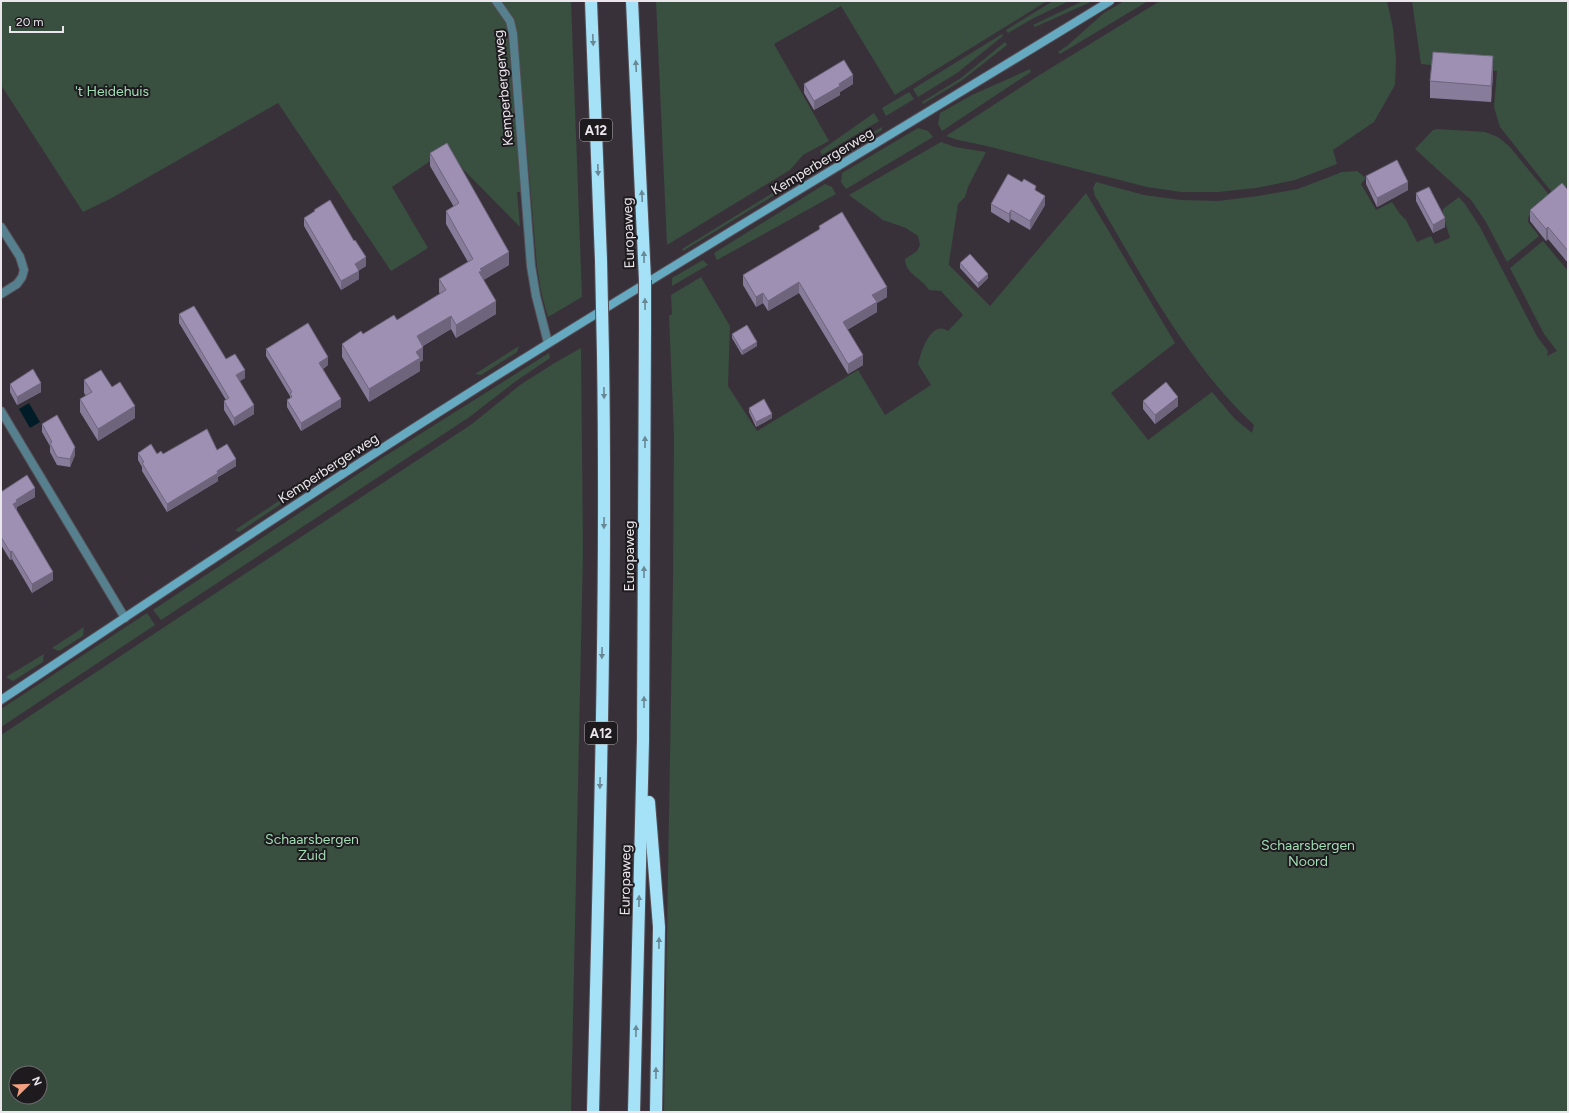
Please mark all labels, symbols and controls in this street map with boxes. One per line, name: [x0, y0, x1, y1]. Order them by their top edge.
scale bar: [10, 8, 63, 34]
text: 20 m: [16, 15, 44, 29]
street label: Kemperbergerweg: [490, 29, 517, 147]
one-way arrow: [589, 34, 596, 46]
one-way arrow: [632, 60, 639, 72]
park label: 't Heidehuis: [75, 83, 149, 100]
road number: A12: [580, 119, 612, 141]
street label: Kemperbergerweg: [768, 124, 877, 199]
one-way arrow: [595, 164, 601, 177]
one-way arrow: [638, 190, 645, 202]
street label: Europaweg: [619, 197, 638, 269]
one-way arrow: [641, 250, 647, 263]
one-way arrow: [642, 297, 648, 310]
one-way arrow: [601, 387, 607, 400]
street label: Kemperbergerweg: [275, 430, 382, 507]
one-way arrow: [642, 435, 648, 448]
one-way arrow: [601, 517, 607, 530]
street label: Europaweg: [621, 521, 638, 591]
one-way arrow: [641, 565, 647, 578]
one-way arrow: [599, 647, 605, 660]
one-way arrow: [641, 695, 647, 708]
road number: A12: [585, 722, 617, 744]
one-way arrow: [597, 777, 604, 789]
park label: Schaarsbergen Zuid: [265, 831, 359, 864]
park label: Schaarsbergen Noord: [1261, 837, 1355, 870]
street label: Europaweg: [616, 844, 635, 916]
one-way arrow: [636, 895, 643, 907]
one-way arrow: [656, 936, 662, 949]
one-way arrow: [633, 1024, 639, 1037]
north arrow: [8, 1065, 48, 1105]
one-way arrow: [653, 1066, 659, 1079]
text: N: [29, 1075, 44, 1088]

